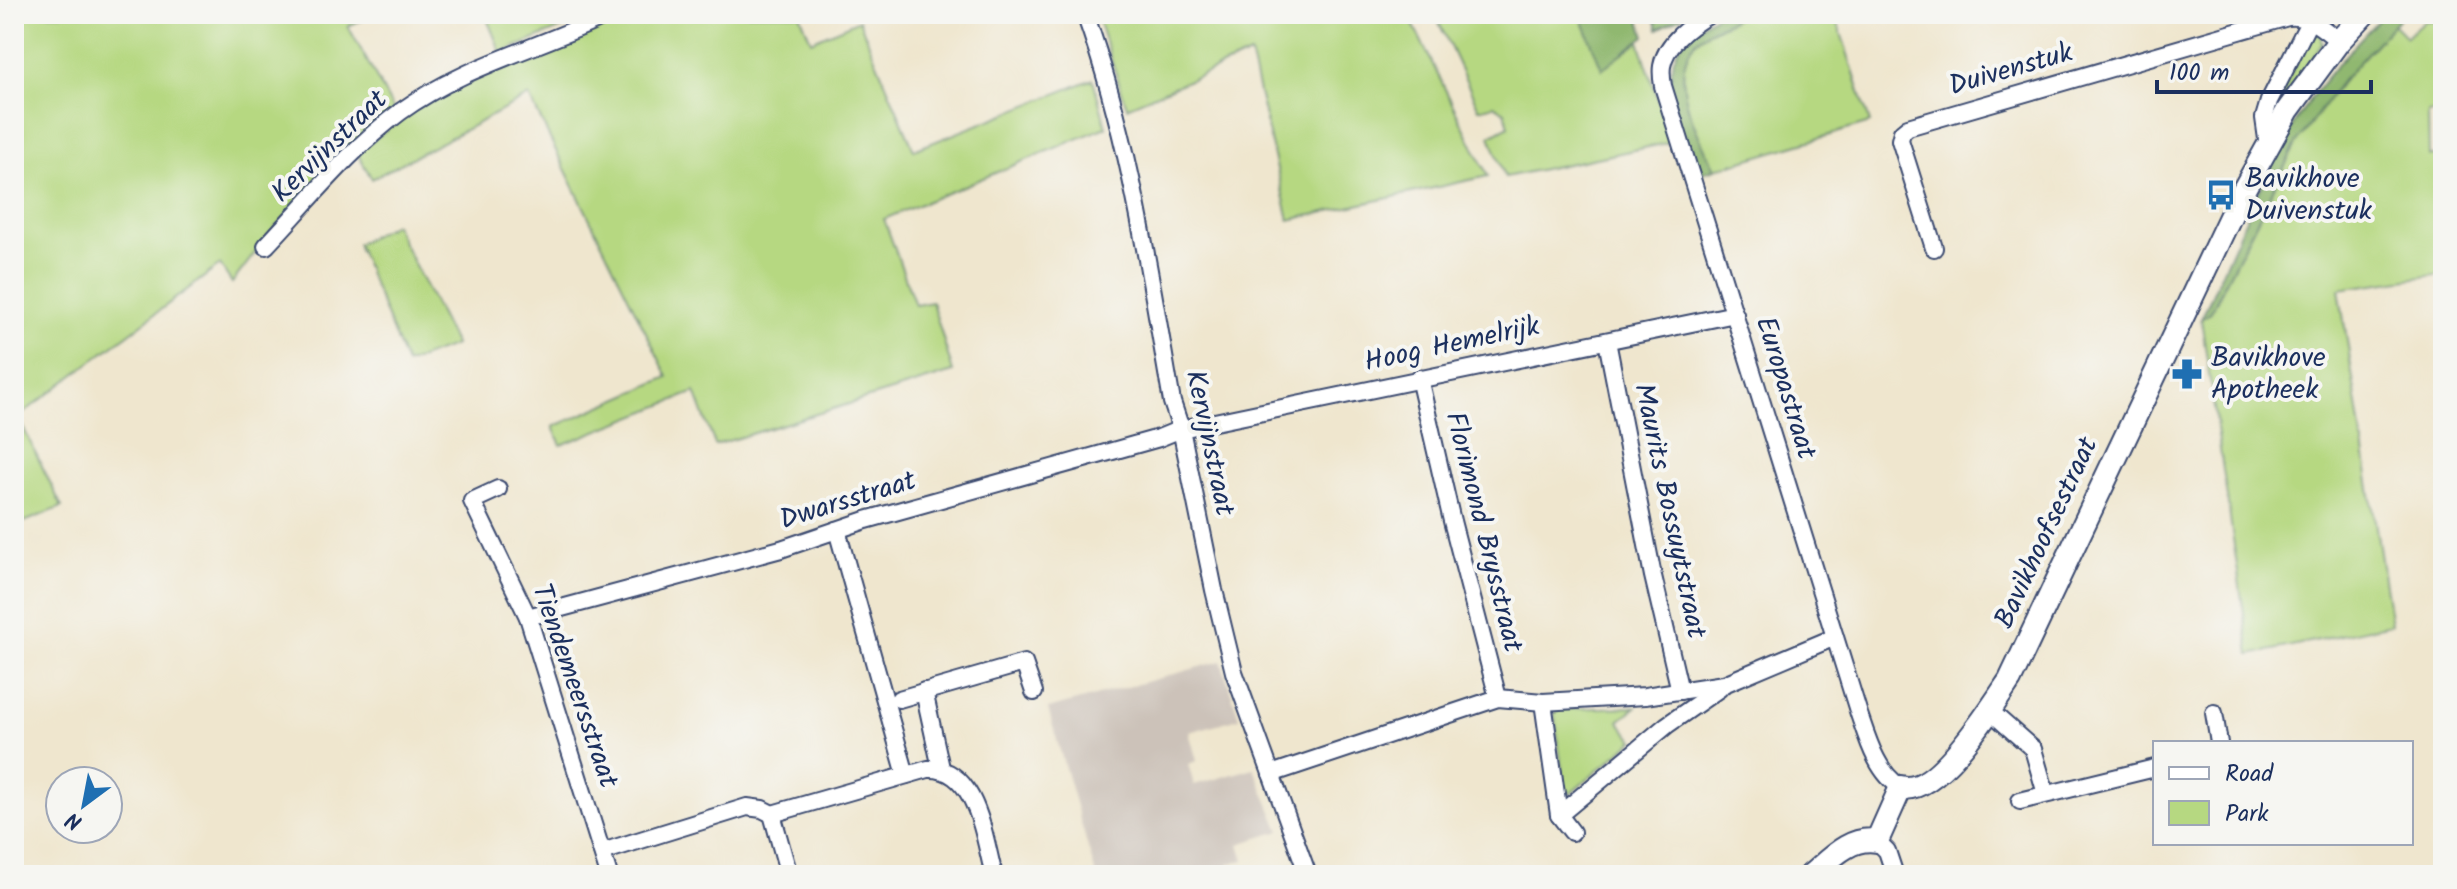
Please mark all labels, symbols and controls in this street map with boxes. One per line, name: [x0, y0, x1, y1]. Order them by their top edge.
street label: Duivenstuk: [1944, 31, 2079, 109]
scale bar: [2157, 44, 2371, 94]
text: 100 m: [2169, 54, 2229, 93]
street label: Kervijnstraat: [261, 79, 400, 215]
place label: Bavikhove Duivenstuk: [2245, 157, 2373, 234]
bus stop icon: Bavikhove Duivenstuk: [2204, 178, 2238, 212]
street label: Hoog Hemelrijk: [1360, 304, 1545, 386]
street label: Europastraat: [1742, 311, 1828, 466]
place label: Bavikhove Apotheek: [2211, 336, 2326, 413]
pharmacy icon: Bavikhove Apotheek: [2170, 357, 2204, 391]
street label: Kervijnstraat: [1172, 366, 1247, 521]
street label: Maurits Bossuytstraat: [1620, 379, 1718, 644]
street label: Florimond Brysstraat: [1431, 407, 1535, 658]
street label: Bavikhoofsestraat: [1983, 429, 2112, 636]
street label: Dwarsstraat: [774, 459, 923, 543]
street label: Tiendemeersstraat: [518, 578, 630, 795]
legend: [2153, 741, 2413, 845]
text: Road: [2225, 755, 2274, 794]
north arrow: [44, 765, 124, 845]
text: Park: [2225, 795, 2269, 834]
text: N: [59, 801, 90, 838]

